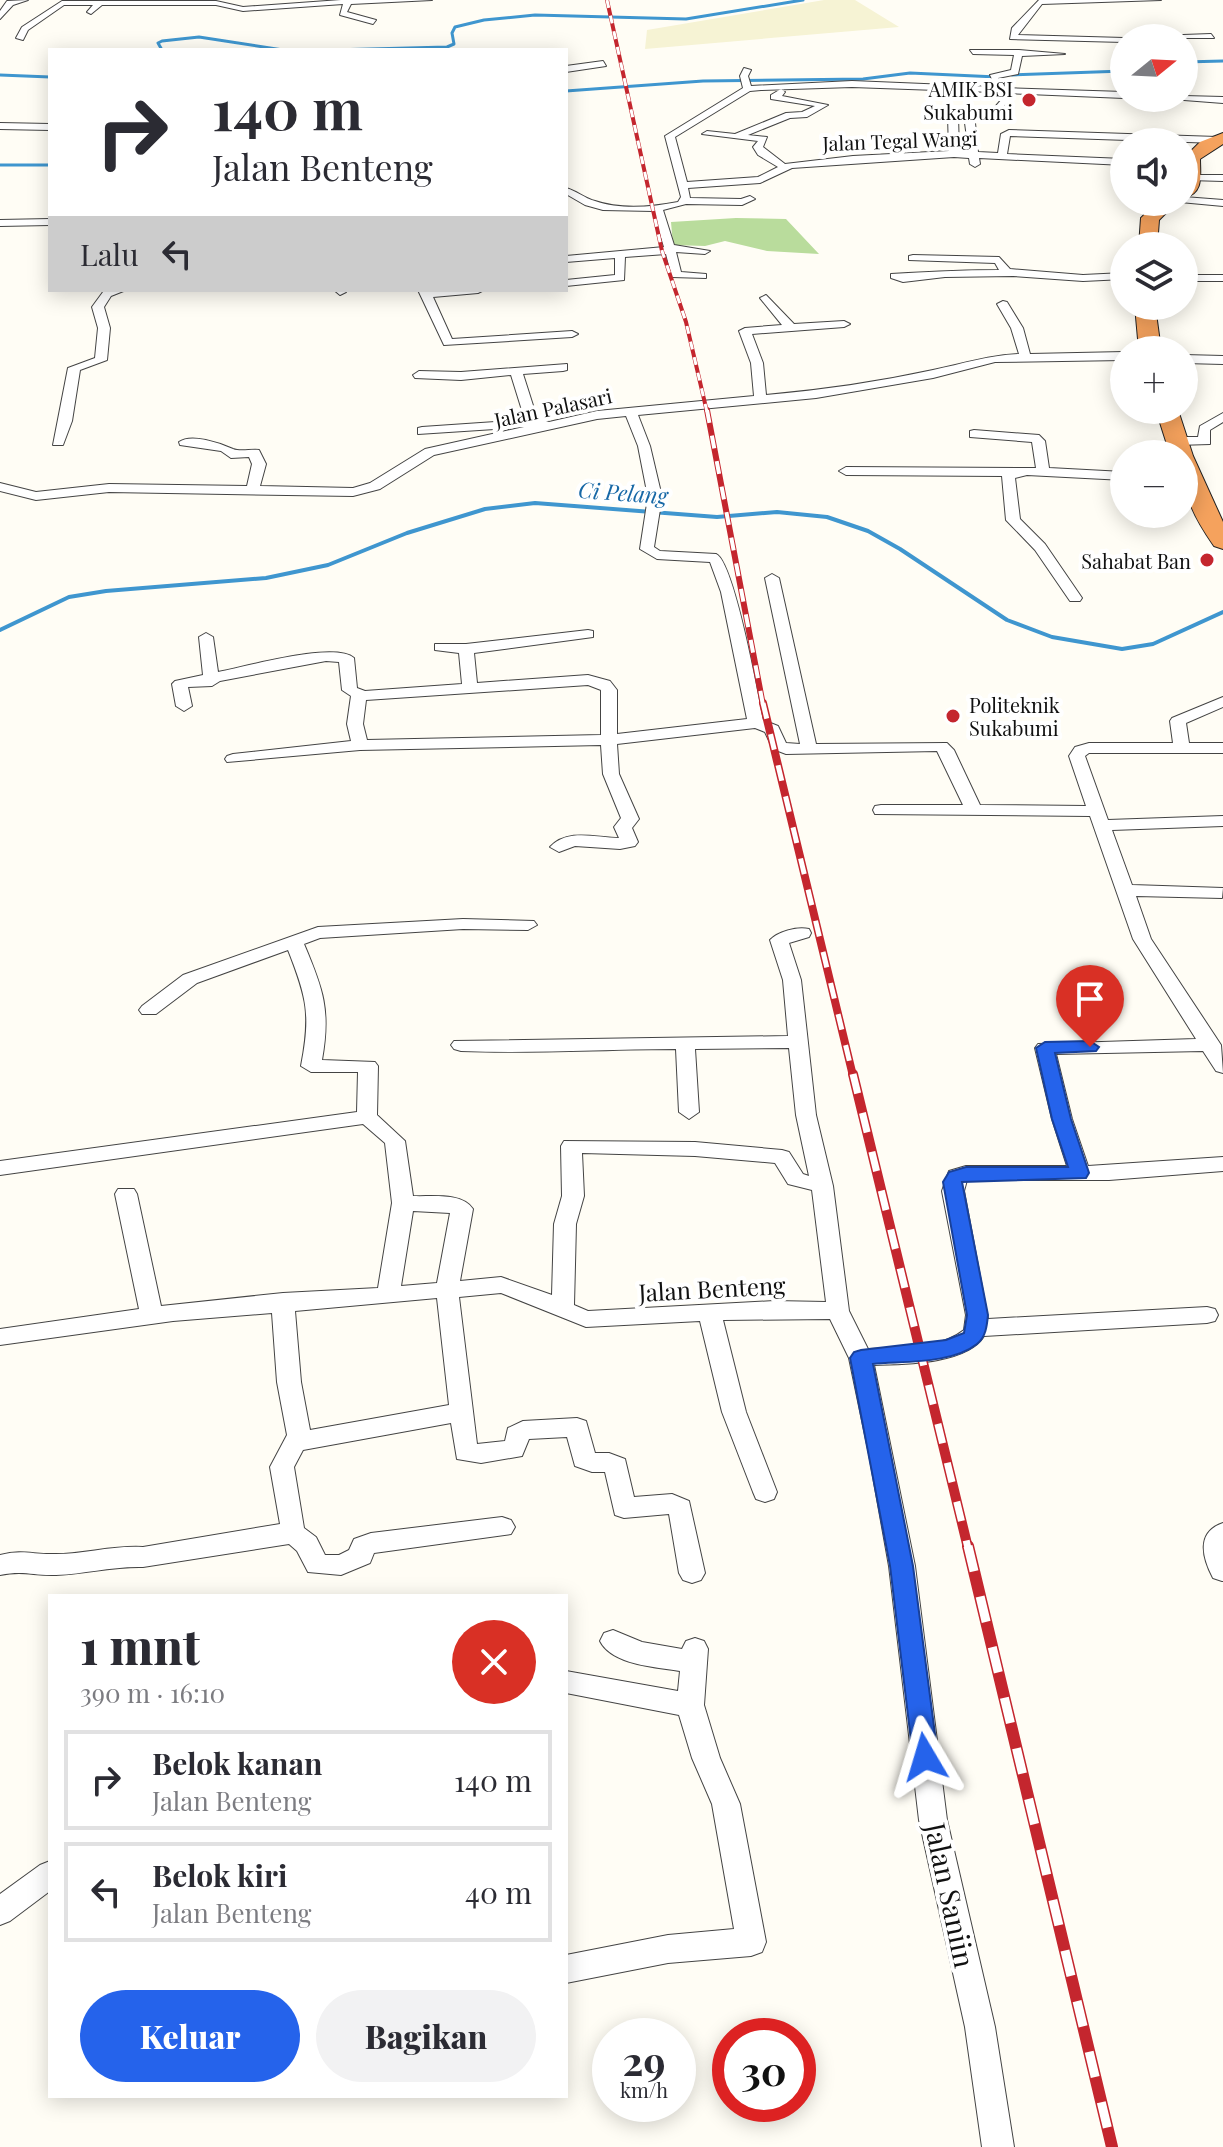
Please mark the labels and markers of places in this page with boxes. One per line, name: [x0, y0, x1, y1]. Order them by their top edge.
place label: AMIK BSI Sukabumi: [923, 75, 1013, 125]
marker: AMIK BSI Sukabumi: [1020, 91, 1038, 109]
place label: Sahabat Ban: [1081, 547, 1191, 574]
marker: Sahabat Ban: [1198, 551, 1216, 569]
place label: Politeknik Sukabumi: [969, 691, 1060, 741]
marker: Politeknik Sukabumi: [944, 707, 962, 725]
pin: [1056, 965, 1124, 1047]

